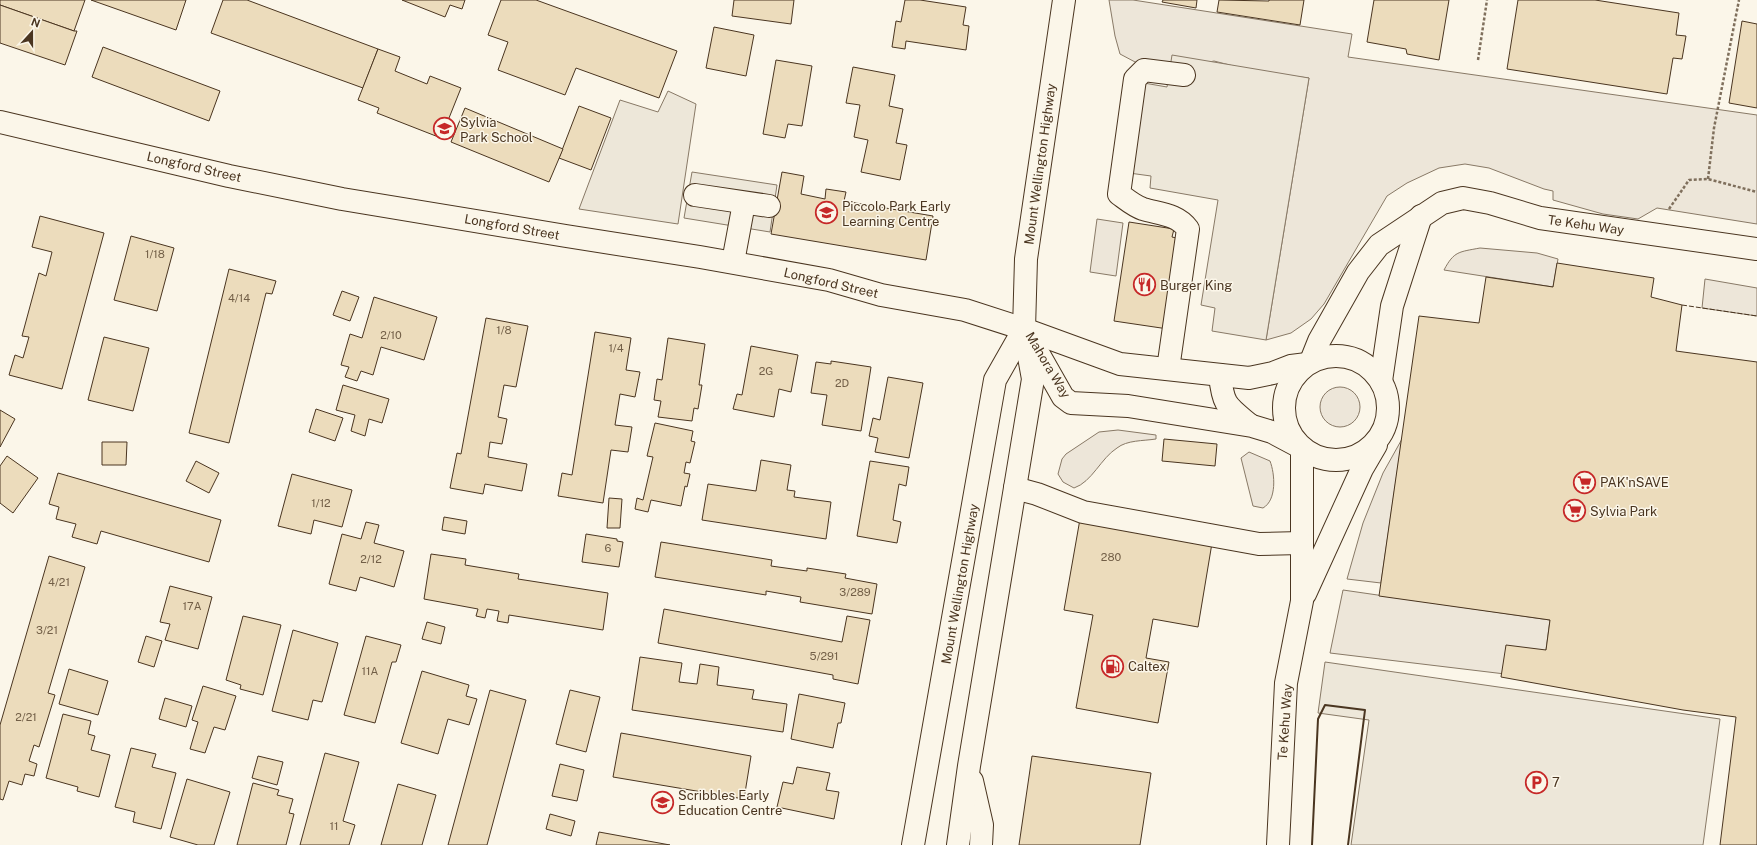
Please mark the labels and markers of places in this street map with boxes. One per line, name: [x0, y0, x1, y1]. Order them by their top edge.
place label: Sylvia Park School: [460, 115, 533, 145]
school or university icon: Sylvia Park School: [432, 116, 458, 142]
place label: Piccolo Park Early Learning Centre: [842, 199, 951, 229]
school or university icon: Piccolo Park Early Learning Centre: [814, 200, 840, 226]
restaurant icon: Burger King: [1132, 272, 1158, 298]
place label: Burger King: [1160, 278, 1232, 293]
supermarket icon: PAK'nSAVE: [1571, 469, 1597, 495]
place label: PAK'nSAVE: [1600, 475, 1669, 490]
supermarket icon: Sylvia Park: [1561, 498, 1587, 524]
place label: Sylvia Park: [1590, 504, 1657, 519]
fuel station icon: Caltex: [1100, 653, 1126, 679]
place label: Caltex: [1128, 659, 1167, 674]
parking icon: 7: [1523, 769, 1549, 795]
place label: 7: [1552, 775, 1560, 790]
place label: Scribbles Early Education Centre: [678, 788, 782, 818]
school or university icon: Scribbles Early Education Centre: [650, 789, 676, 815]

